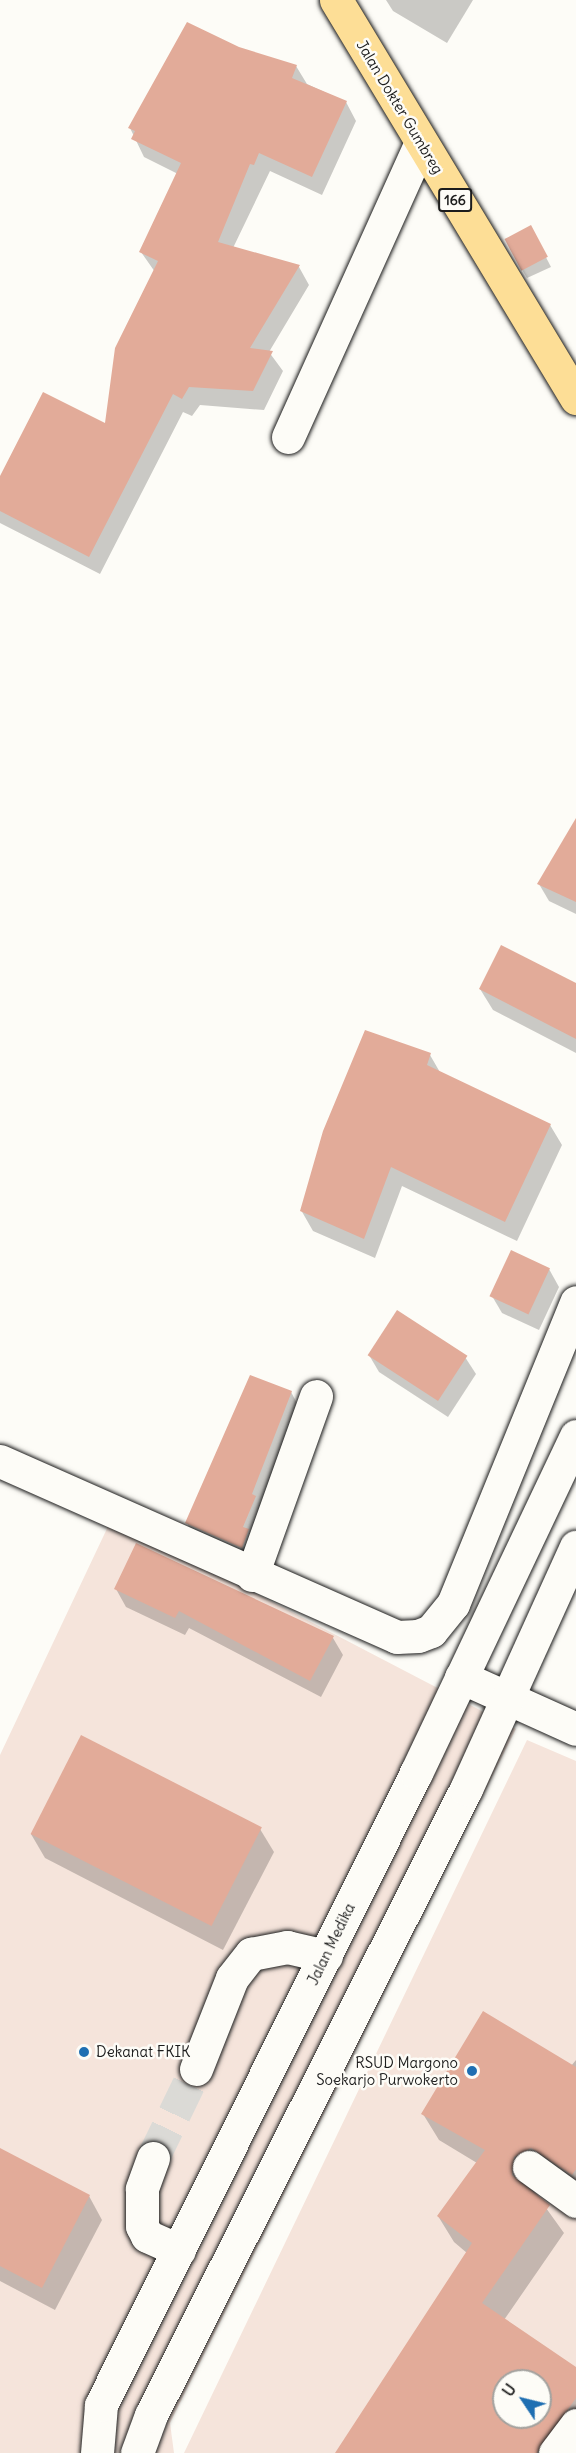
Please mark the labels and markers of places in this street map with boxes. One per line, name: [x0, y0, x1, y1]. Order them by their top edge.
place label: Dekanat FKIK: [96, 2043, 190, 2061]
marker: Dekanat FKIK: [77, 2045, 91, 2059]
place label: RSUD Margono Soekarjo Purwokerto: [316, 2053, 458, 2088]
marker: RSUD Margono Soekarjo Purwokerto: [463, 2062, 481, 2080]

